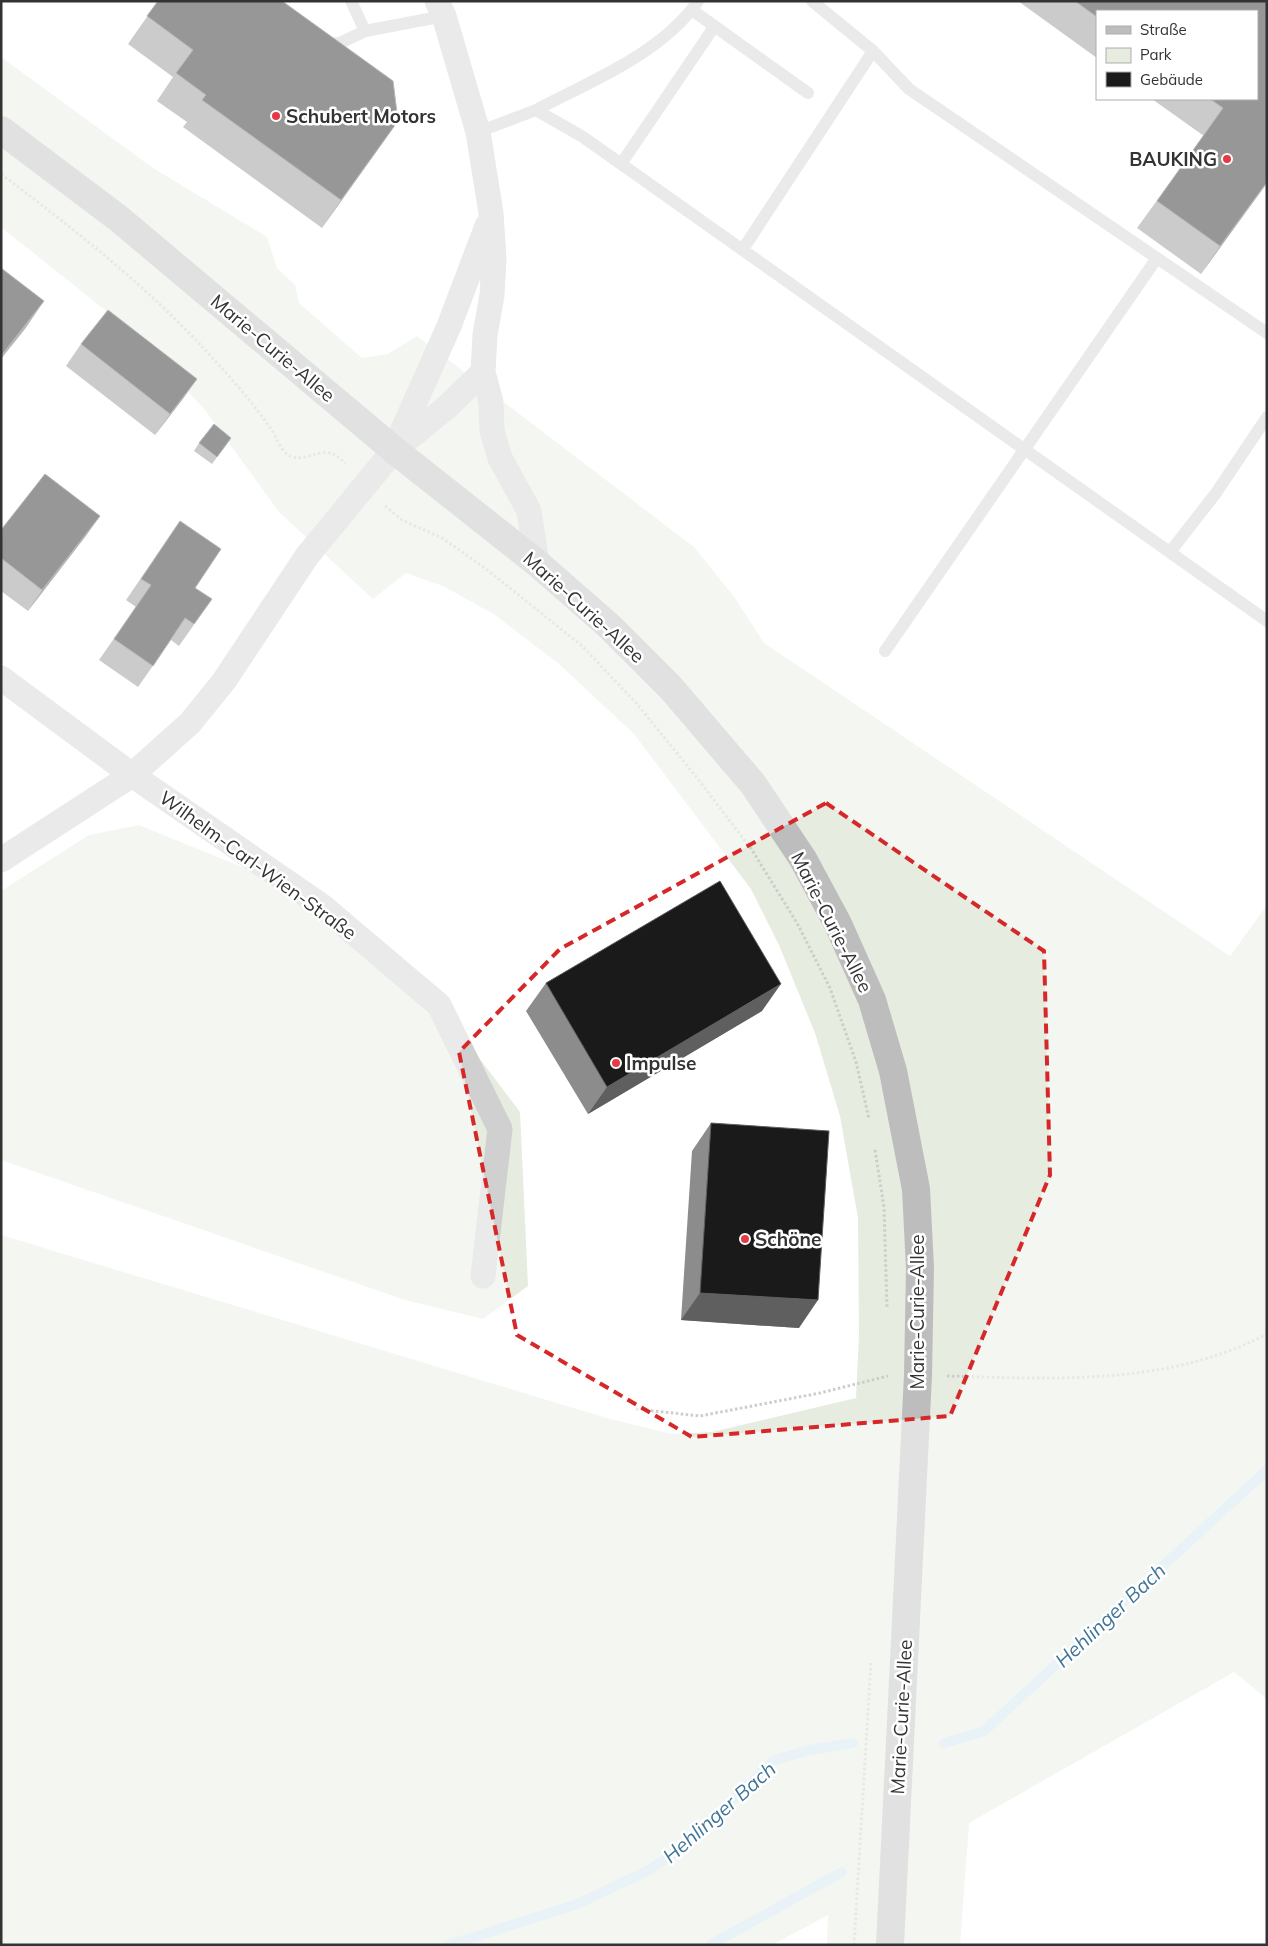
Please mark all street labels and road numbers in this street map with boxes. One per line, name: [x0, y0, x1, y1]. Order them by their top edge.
street label: Marie-Curie-Allee: [206, 289, 340, 407]
street label: Marie-Curie-Allee: [518, 546, 650, 668]
street label: Wilhelm-Carl-Wien-Straße: [155, 785, 361, 945]
street label: Marie-Curie-Allee: [786, 848, 878, 996]
street label: Marie-Curie-Allee: [905, 1235, 929, 1389]
street label: Marie-Curie-Allee: [885, 1639, 917, 1795]

